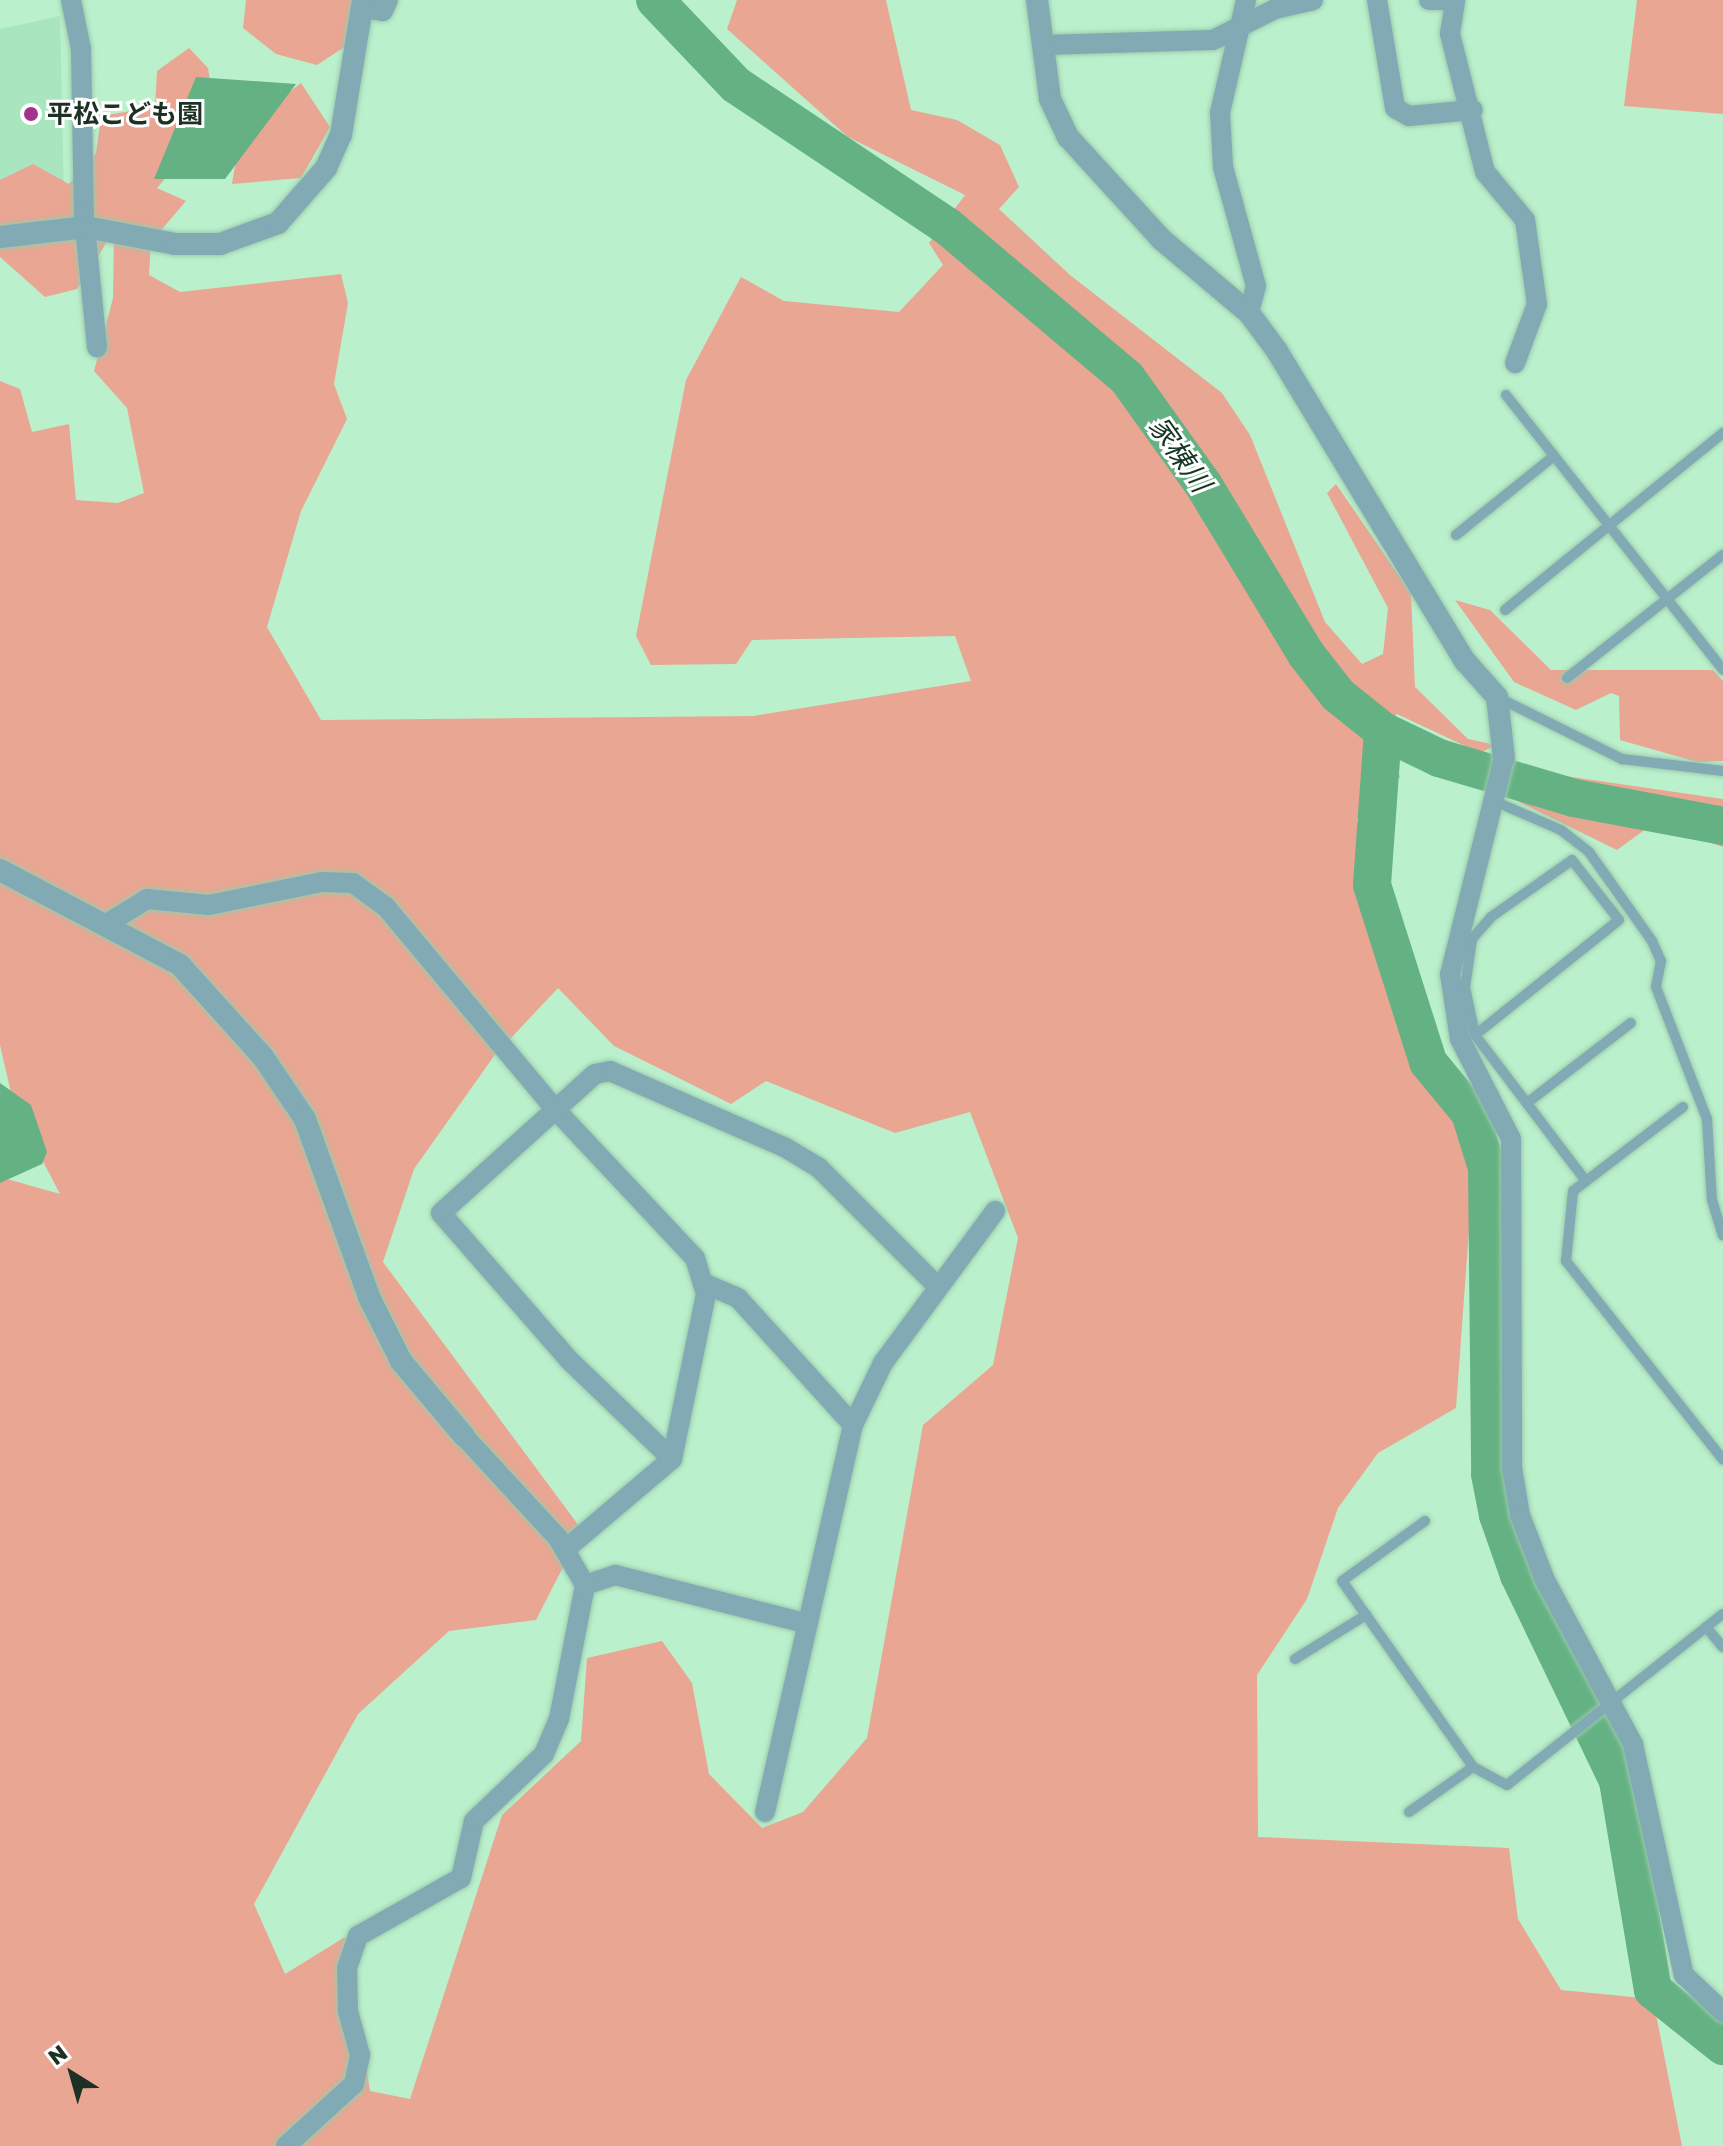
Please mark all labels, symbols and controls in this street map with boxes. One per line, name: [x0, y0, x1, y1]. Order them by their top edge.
place label: 平松こども園: [47, 98, 203, 130]
marker: 平松こども園: [22, 105, 40, 123]
water label: 家棟川: [1142, 410, 1218, 498]
north arrow: [32, 2034, 112, 2114]
text: N: [42, 2039, 72, 2070]

